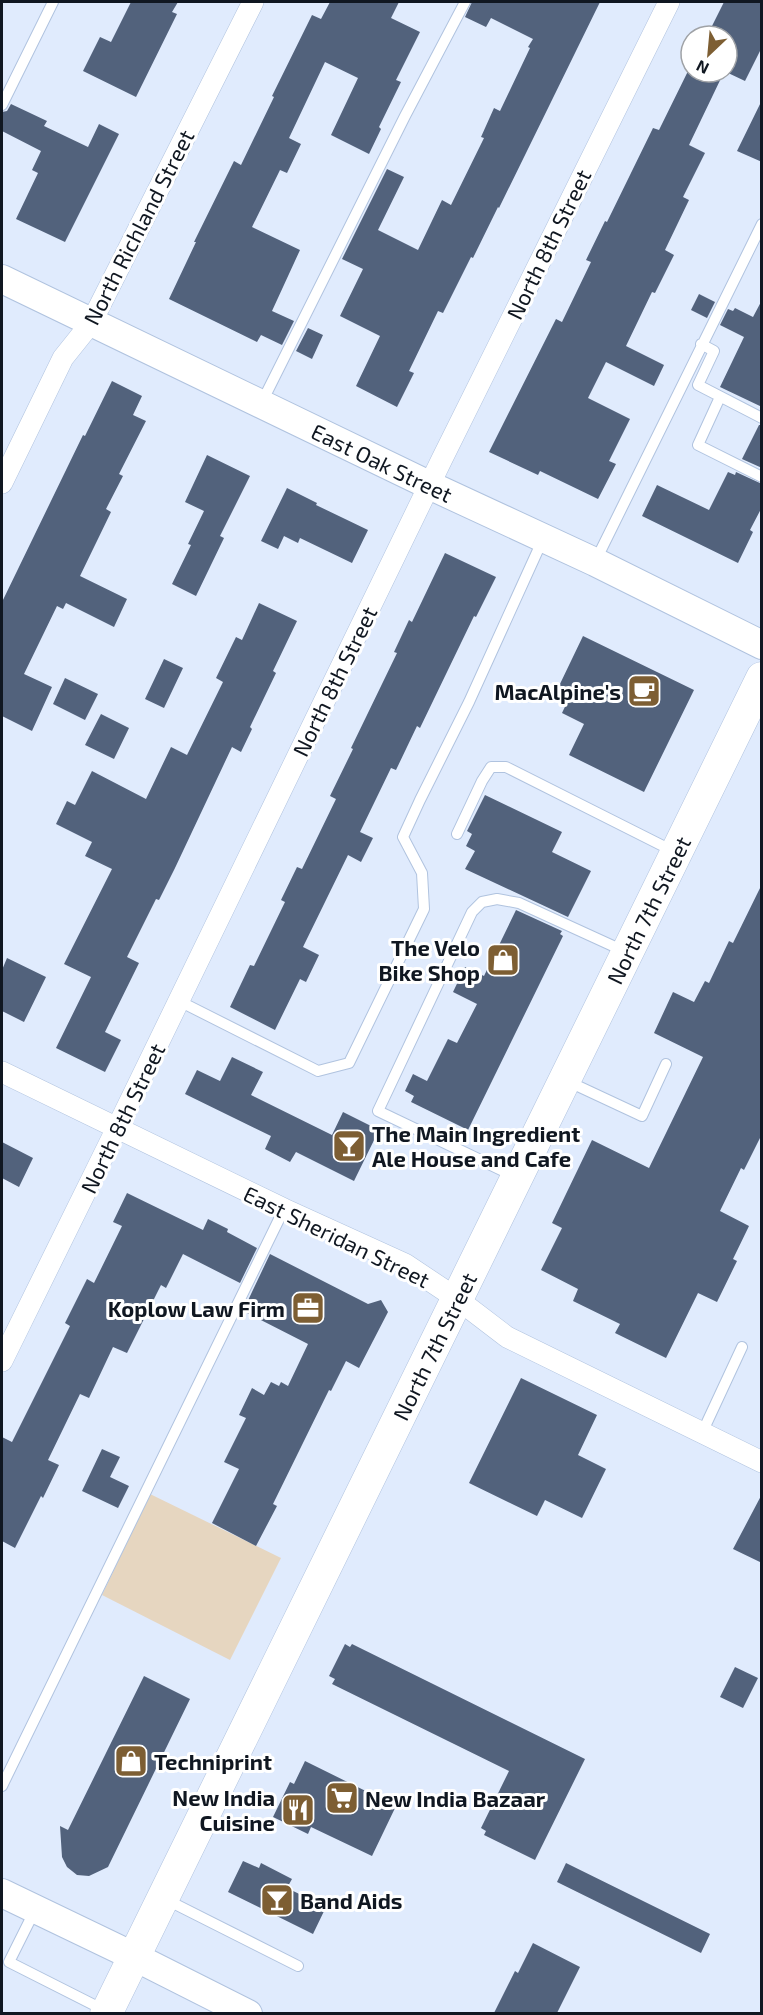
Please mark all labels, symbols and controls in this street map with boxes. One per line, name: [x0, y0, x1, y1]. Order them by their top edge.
north arrow: [679, 24, 739, 84]
text: N: [693, 57, 712, 79]
street label: North Richland Street: [77, 125, 199, 329]
street label: North 8th Street: [500, 165, 596, 323]
street label: East Oak Street: [308, 417, 457, 507]
street label: North 8th Street: [286, 602, 382, 760]
cafe icon: MacAlpine's: [626, 673, 662, 709]
place label: MacAlpine's: [494, 678, 621, 704]
street label: North 7th Street: [601, 832, 695, 988]
place label: The Velo Bike Shop: [379, 934, 480, 985]
shop icon: The Velo Bike Shop: [485, 942, 521, 978]
street label: North 8th Street: [74, 1039, 170, 1197]
place label: The Main Ingredient Ale House and Cafe: [372, 1120, 580, 1171]
bar icon: The Main Ingredient Ale House and Cafe: [331, 1128, 367, 1164]
street label: East Sheridan Street: [240, 1180, 434, 1292]
street label: North 7th Street: [387, 1268, 481, 1424]
office icon: Koplow Law Firm: [290, 1290, 326, 1326]
place label: Koplow Law Firm: [108, 1295, 285, 1321]
shop icon: Techniprint: [113, 1743, 149, 1779]
place label: Techniprint: [154, 1748, 272, 1774]
supermarket icon: New India Bazaar: [324, 1780, 360, 1816]
place label: New India Cuisine: [172, 1784, 275, 1835]
place label: New India Bazaar: [365, 1785, 546, 1811]
restaurant icon: New India Cuisine: [280, 1792, 316, 1828]
bar icon: Band Aids: [259, 1882, 295, 1918]
place label: Band Aids: [300, 1887, 402, 1913]

